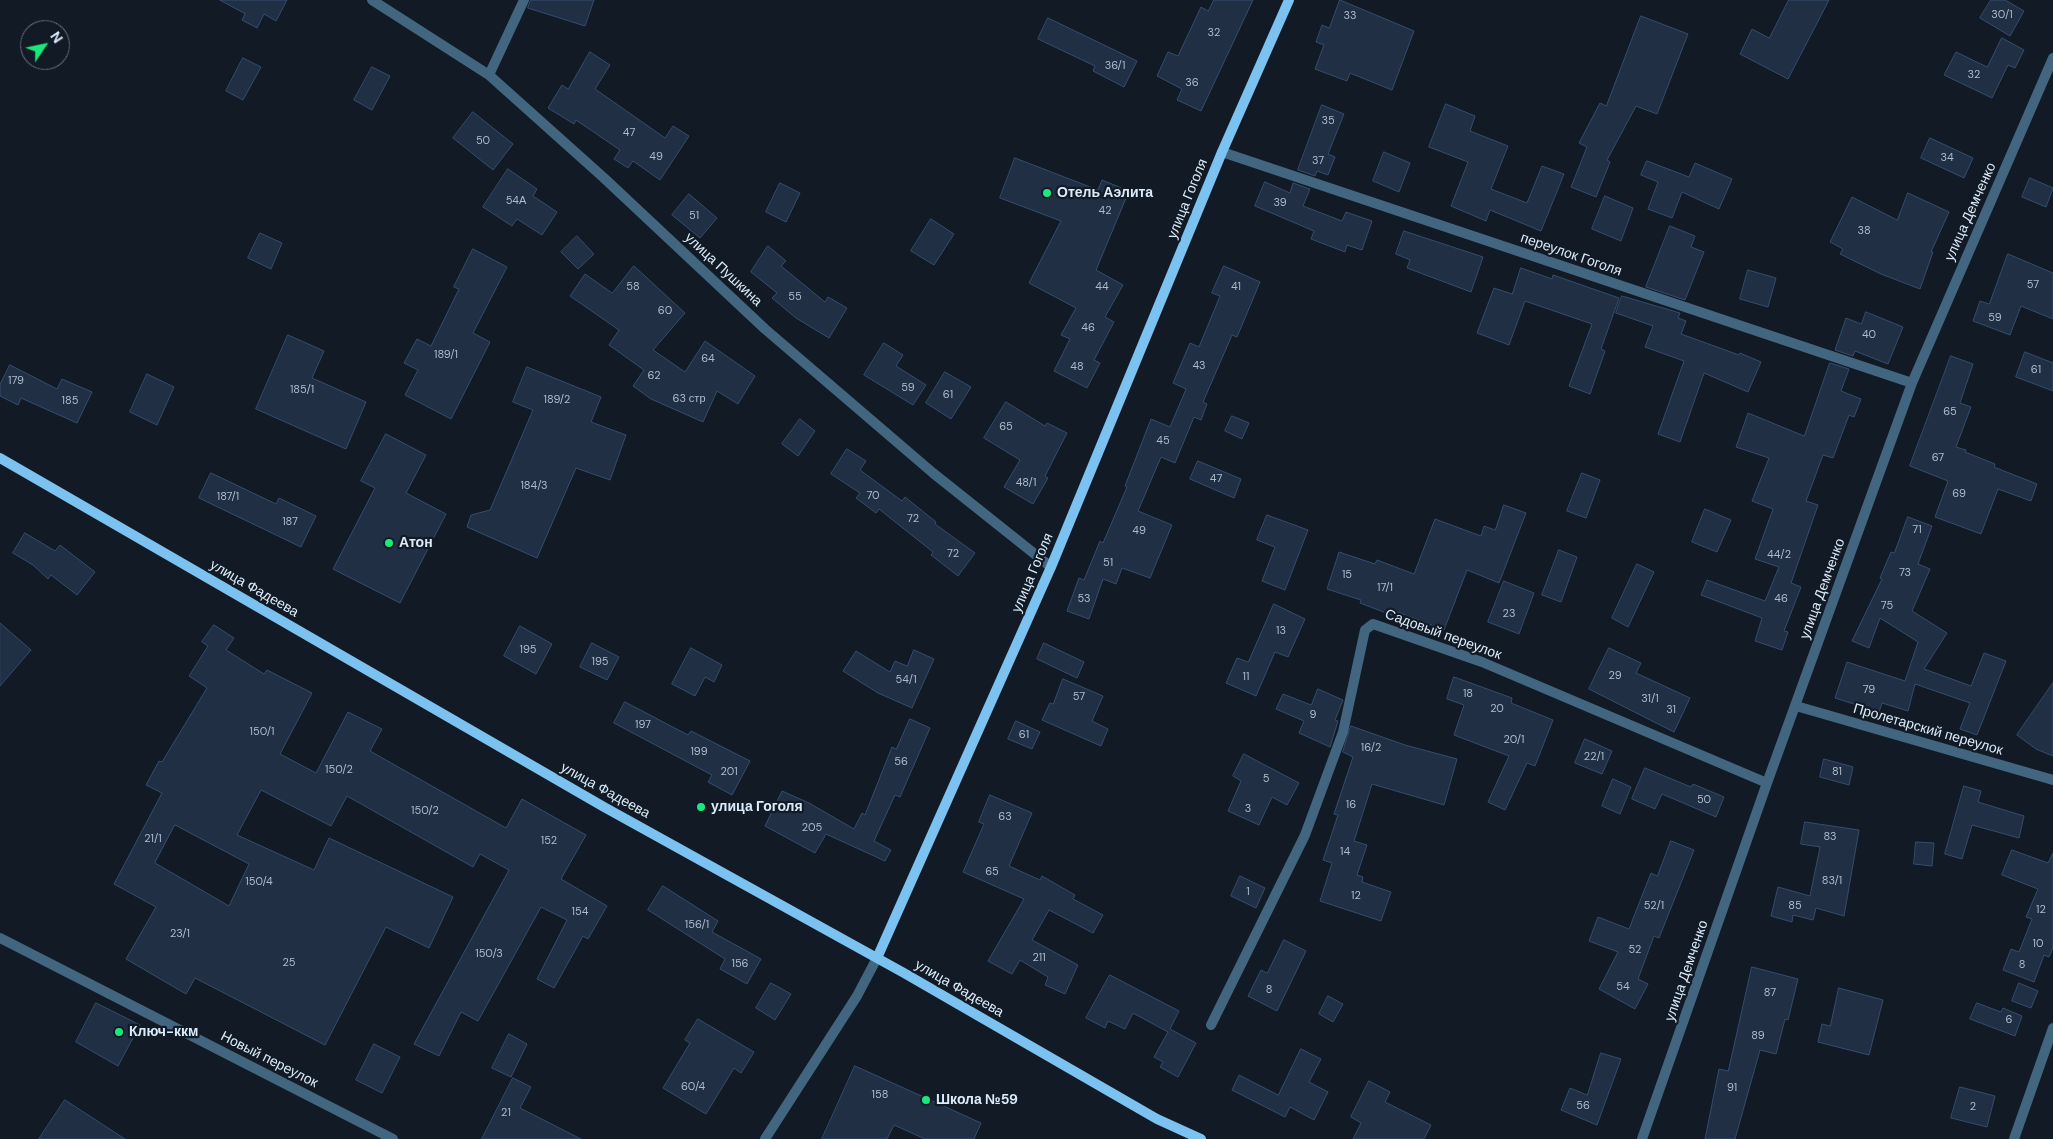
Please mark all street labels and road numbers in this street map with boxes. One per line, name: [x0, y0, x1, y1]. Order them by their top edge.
street label: улица Гоголя: [1164, 157, 1212, 241]
street label: улица Демченко: [1942, 160, 2000, 264]
street label: улица Пушкина: [681, 230, 765, 310]
street label: переулок Гоголя: [1518, 230, 1624, 280]
street label: улица Гоголя: [1009, 531, 1057, 615]
street label: улица Демченко: [1797, 536, 1849, 642]
street label: улица Фадеева: [207, 557, 301, 621]
street label: Садовый переулок: [1382, 606, 1504, 664]
street label: Пролетарский переулок: [1851, 701, 2005, 759]
street label: улица Фадеева: [557, 760, 653, 822]
street label: улица Демченко: [1662, 918, 1712, 1024]
street label: улица Фадеева: [912, 957, 1006, 1021]
street label: Новый переулок: [218, 1028, 320, 1092]

